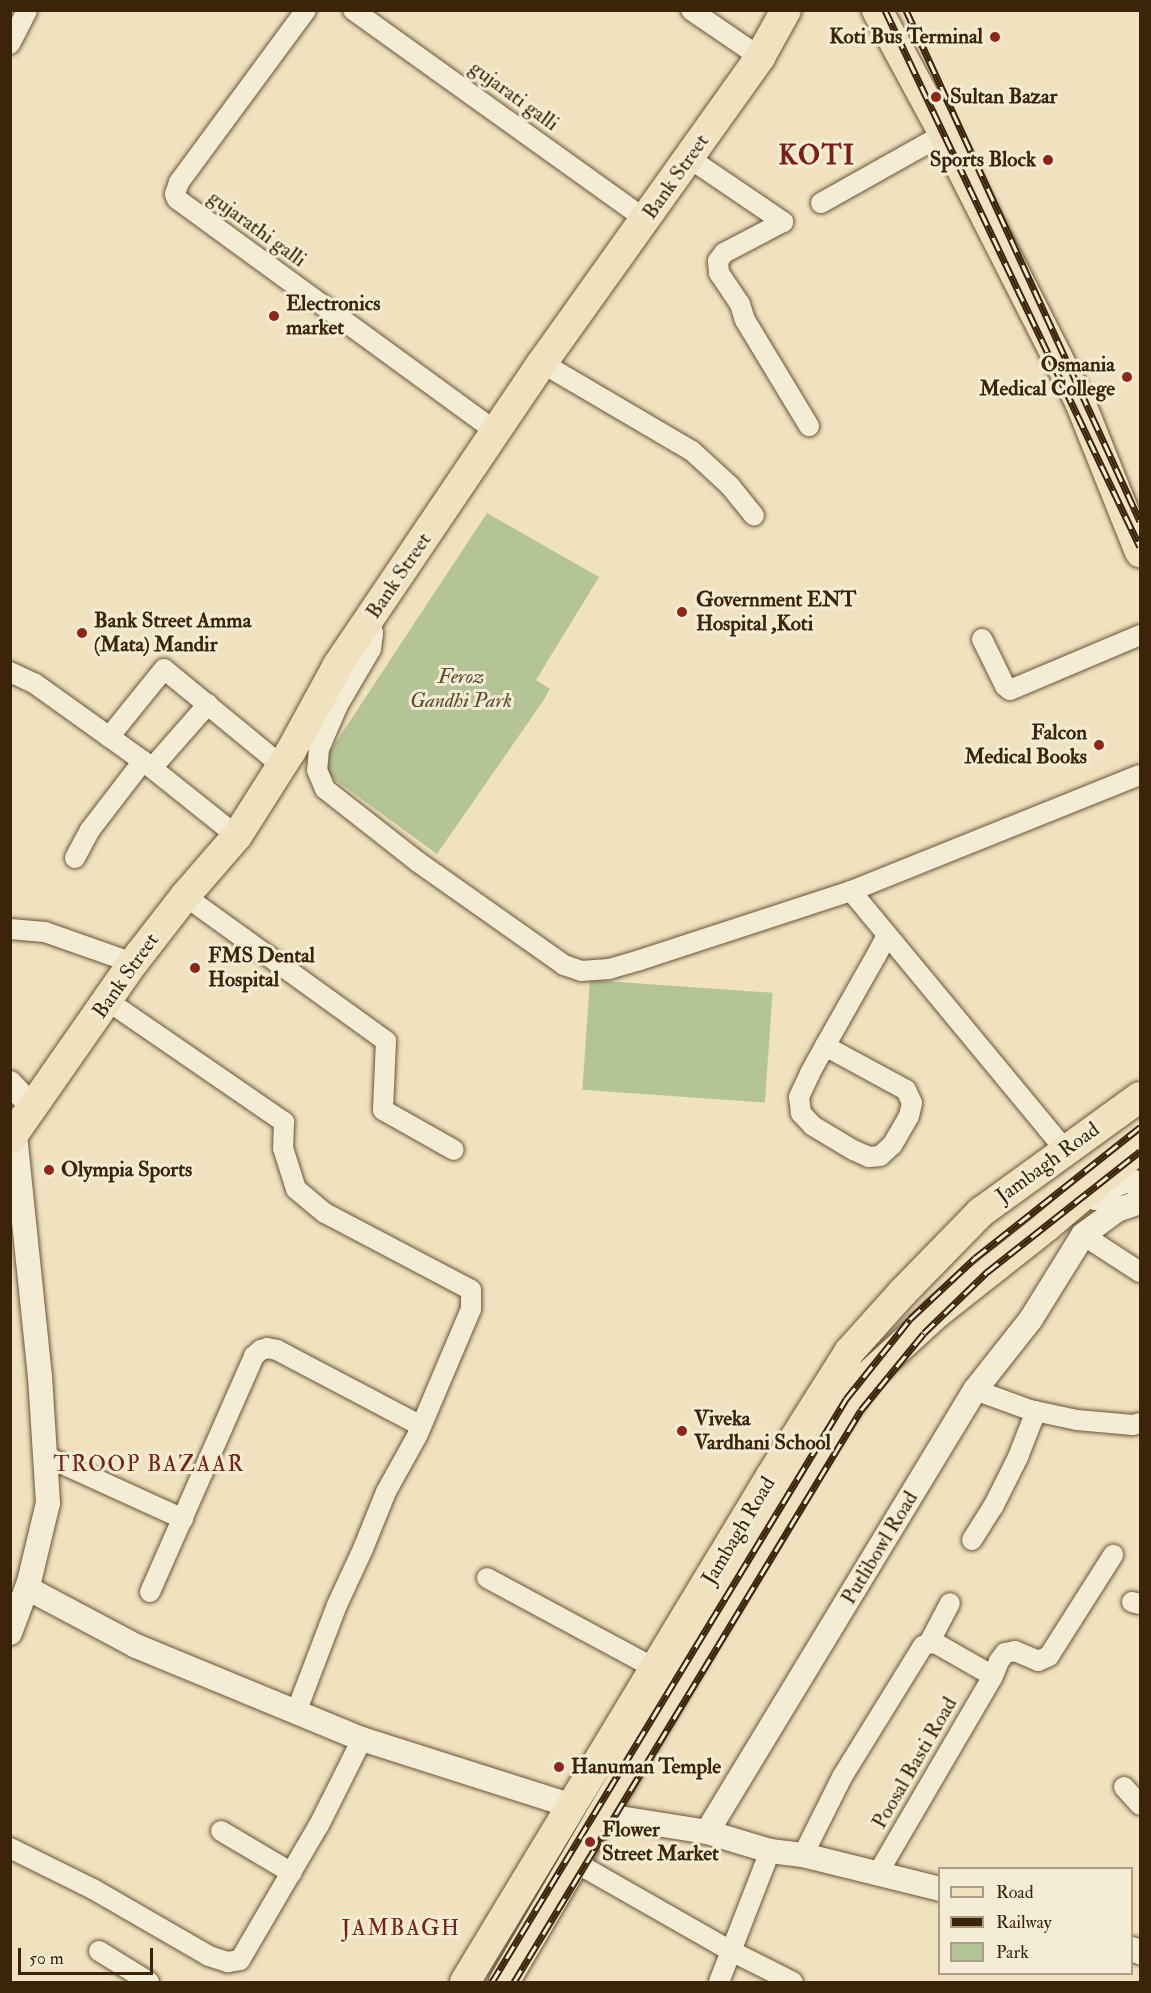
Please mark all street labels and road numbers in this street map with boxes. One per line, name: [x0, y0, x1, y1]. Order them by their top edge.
street label: gujarati galli: [465, 55, 563, 137]
street label: Bank Street: [637, 130, 715, 224]
street label: gujarathi galli: [203, 185, 311, 273]
street label: Bank Street: [361, 528, 437, 624]
street label: Bank Street: [87, 929, 165, 1023]
street label: Jambagh Road: [991, 1117, 1105, 1209]
street label: Jambagh Road: [697, 1472, 781, 1590]
street label: Putlibowl Road: [836, 1487, 924, 1609]
street label: Poosal Basti Road: [867, 1693, 963, 1833]

